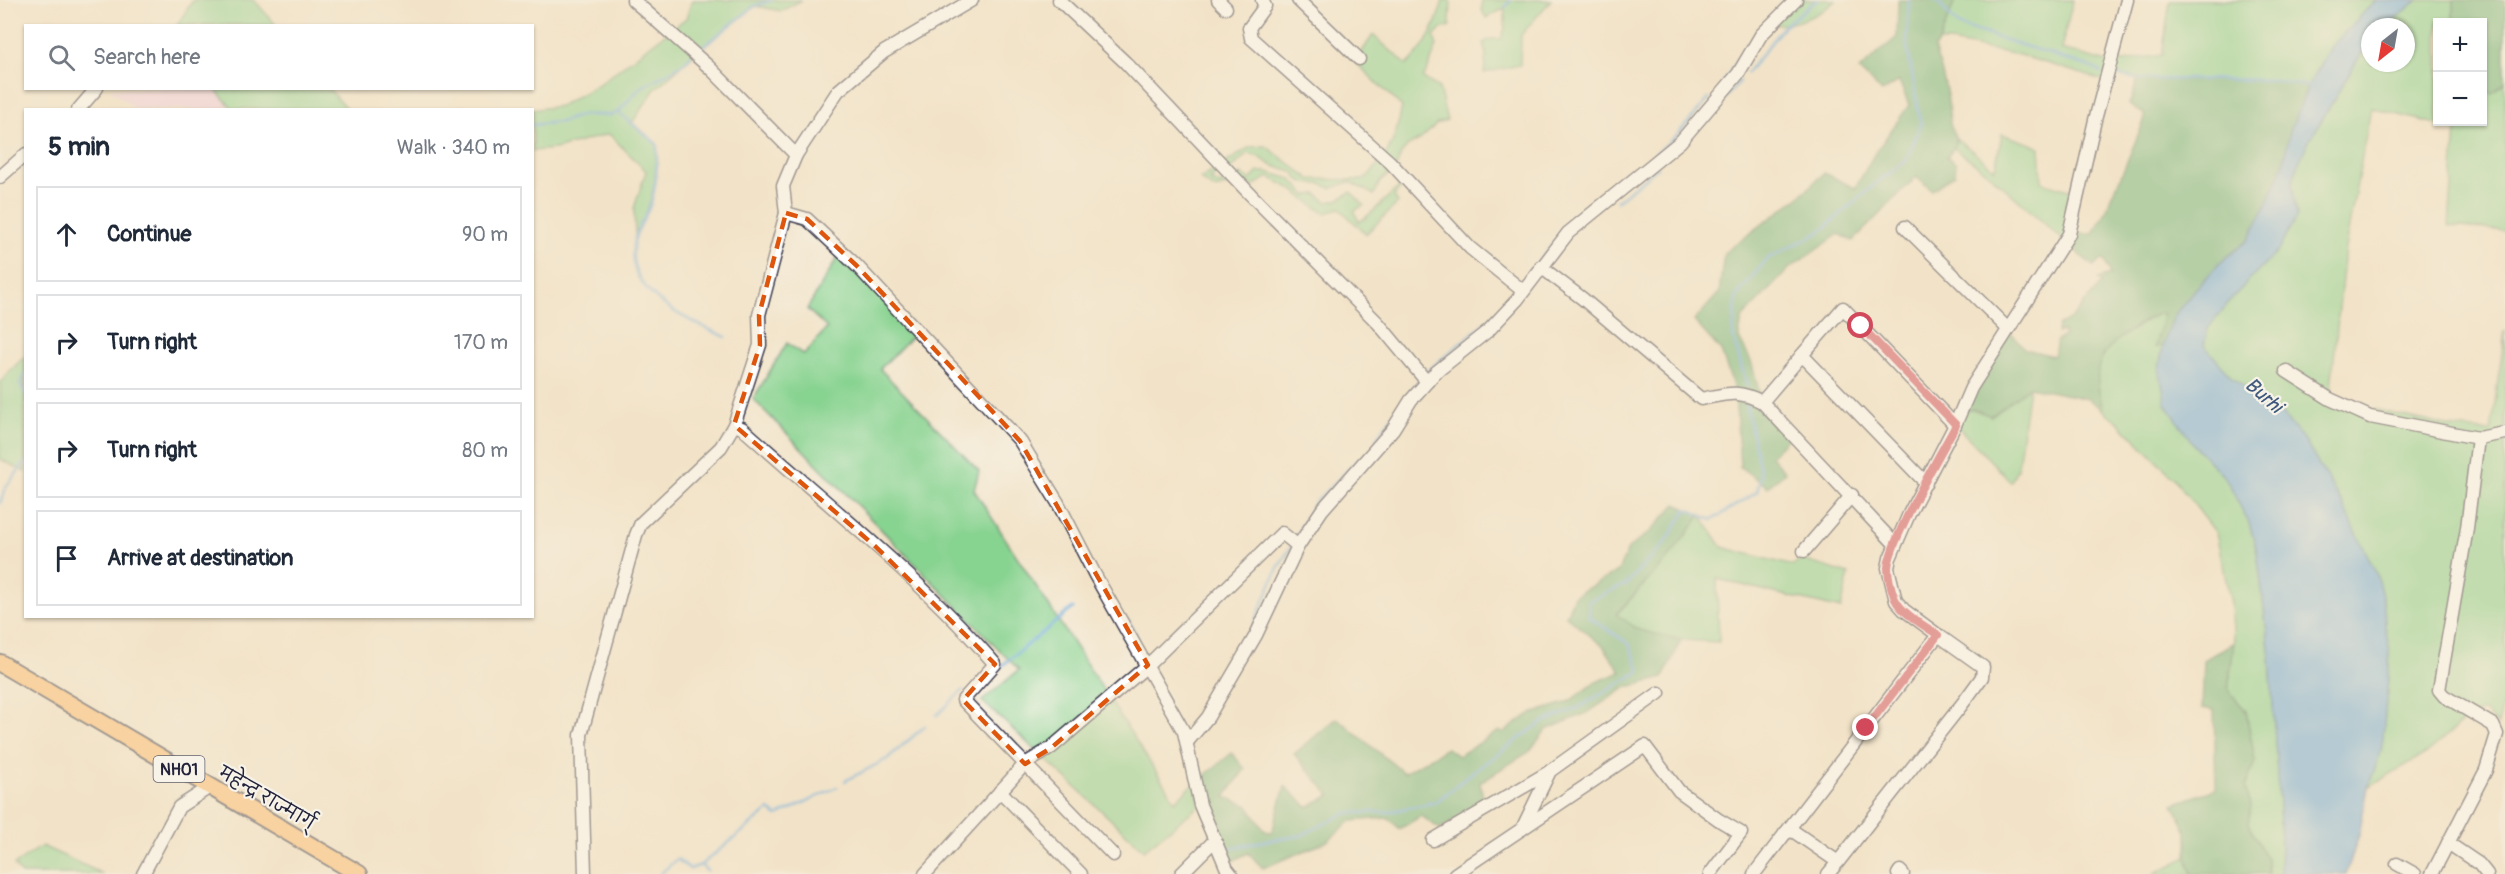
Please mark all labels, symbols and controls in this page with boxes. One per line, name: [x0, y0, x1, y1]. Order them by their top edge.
north arrow: [2361, 18, 2415, 72]
map controls: [2433, 18, 2487, 126]
button: +: [2433, 18, 2487, 72]
search box: [24, 24, 534, 90]
icon: search: [45, 41, 78, 74]
text: Search here: [93, 43, 200, 71]
button: −: [2433, 72, 2487, 126]
text: 5 min: [48, 131, 110, 163]
text: Walk · 340 m: [397, 135, 510, 160]
icon: ahead: [50, 218, 83, 251]
text: Continue: [107, 220, 191, 248]
text: 90 m: [462, 222, 508, 247]
route start: [1847, 312, 1873, 338]
icon: right: [50, 326, 83, 359]
text: Turn right: [107, 328, 197, 356]
text: 170 m: [454, 330, 508, 355]
water label: Burhi: [2240, 372, 2290, 421]
icon: right: [50, 434, 83, 467]
text: Turn right: [107, 436, 197, 464]
text: 80 m: [462, 438, 508, 463]
icon: arrive: [50, 542, 83, 575]
text: Arrive at destination: [107, 544, 293, 572]
route end: [1852, 714, 1878, 740]
road number: NH01: [154, 756, 204, 782]
street label: महेन्द्र राज्मार्ग्: [213, 757, 323, 837]

